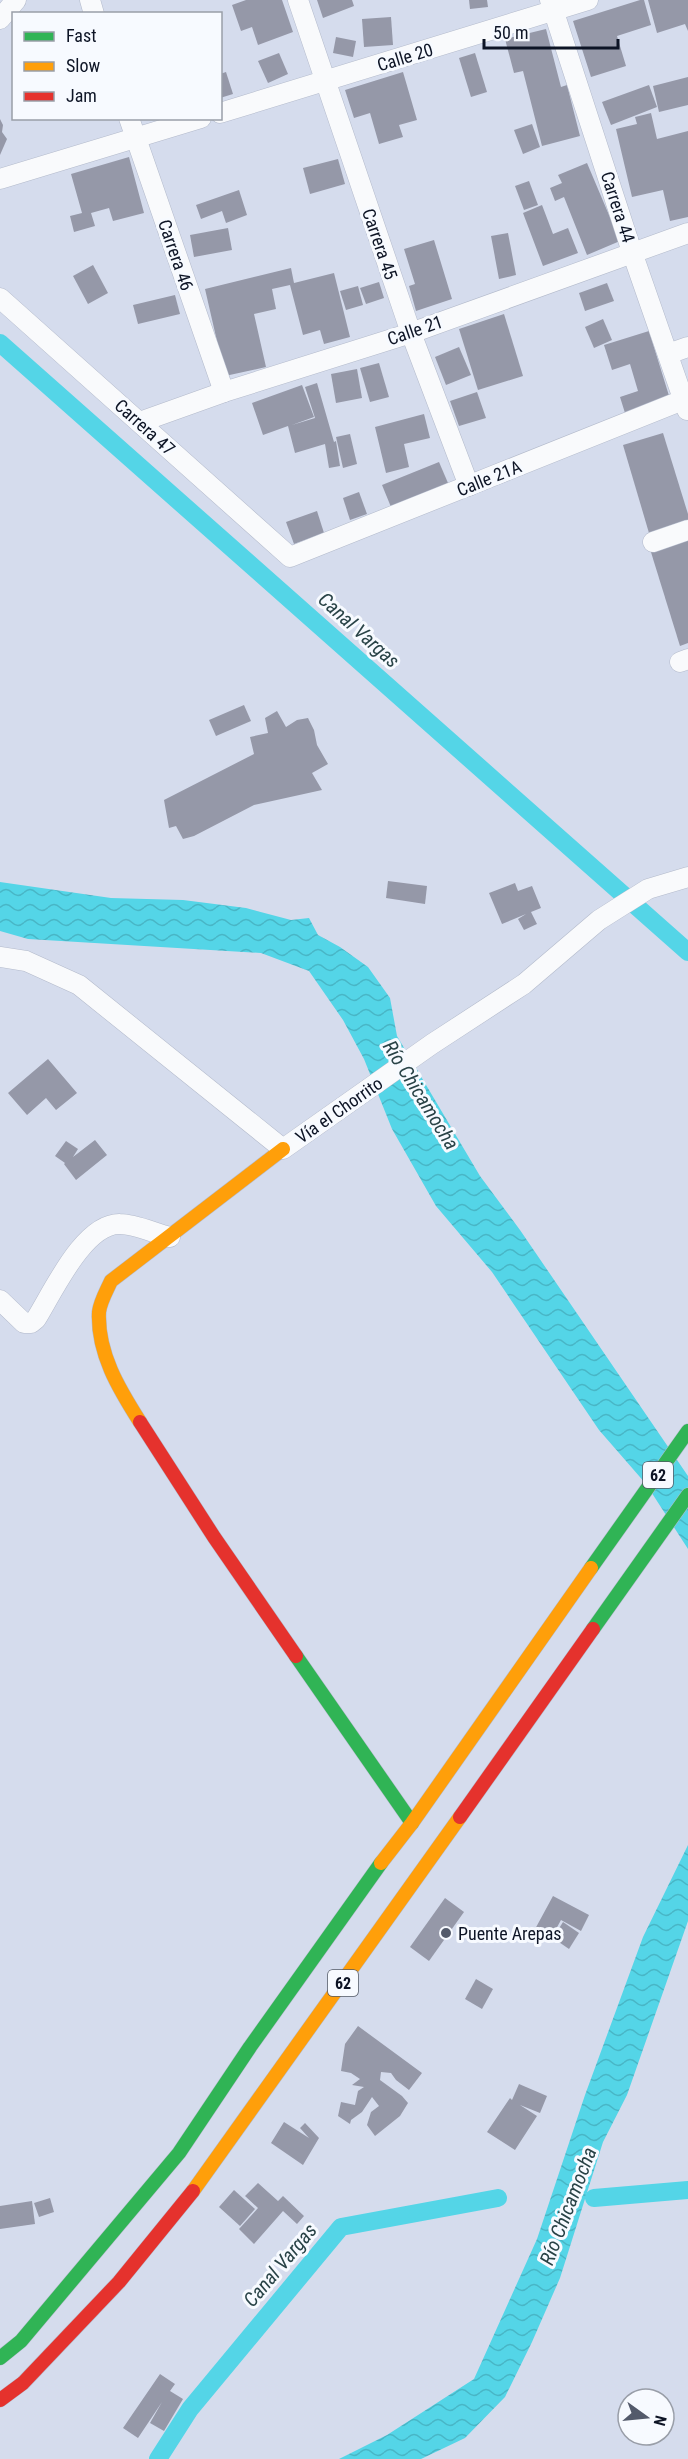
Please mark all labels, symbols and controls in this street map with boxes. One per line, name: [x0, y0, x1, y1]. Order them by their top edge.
legend: [12, 12, 222, 120]
scale bar: [484, 12, 618, 50]
text: 50 m: [493, 22, 528, 43]
text: Fast: [66, 25, 97, 46]
street label: Calle 20: [374, 39, 436, 75]
text: Slow: [66, 55, 101, 76]
text: Jam: [66, 85, 97, 106]
street label: Carrera 44: [597, 169, 639, 245]
street label: Carrera 45: [358, 206, 402, 282]
street label: Carrera 46: [154, 217, 198, 293]
street label: Calle 21: [384, 311, 446, 349]
street label: Carrera 47: [111, 395, 179, 460]
street label: Calle 21A: [454, 455, 525, 500]
water label: Canal Vargas: [313, 587, 405, 673]
water label: Río Chicamocha: [378, 1036, 464, 1154]
street label: Vía el Chorrito: [292, 1072, 386, 1148]
road number: 62: [643, 1462, 673, 1488]
place label: Puente Arepas: [458, 1923, 562, 1944]
marker: Puente Arepas: [439, 1926, 453, 1940]
road number: 62: [328, 1970, 358, 1996]
water label: Río Chicamocha: [535, 2144, 601, 2268]
water label: Canal Vargas: [238, 2218, 322, 2311]
north arrow: [616, 2387, 676, 2447]
text: N: [650, 2414, 670, 2428]

